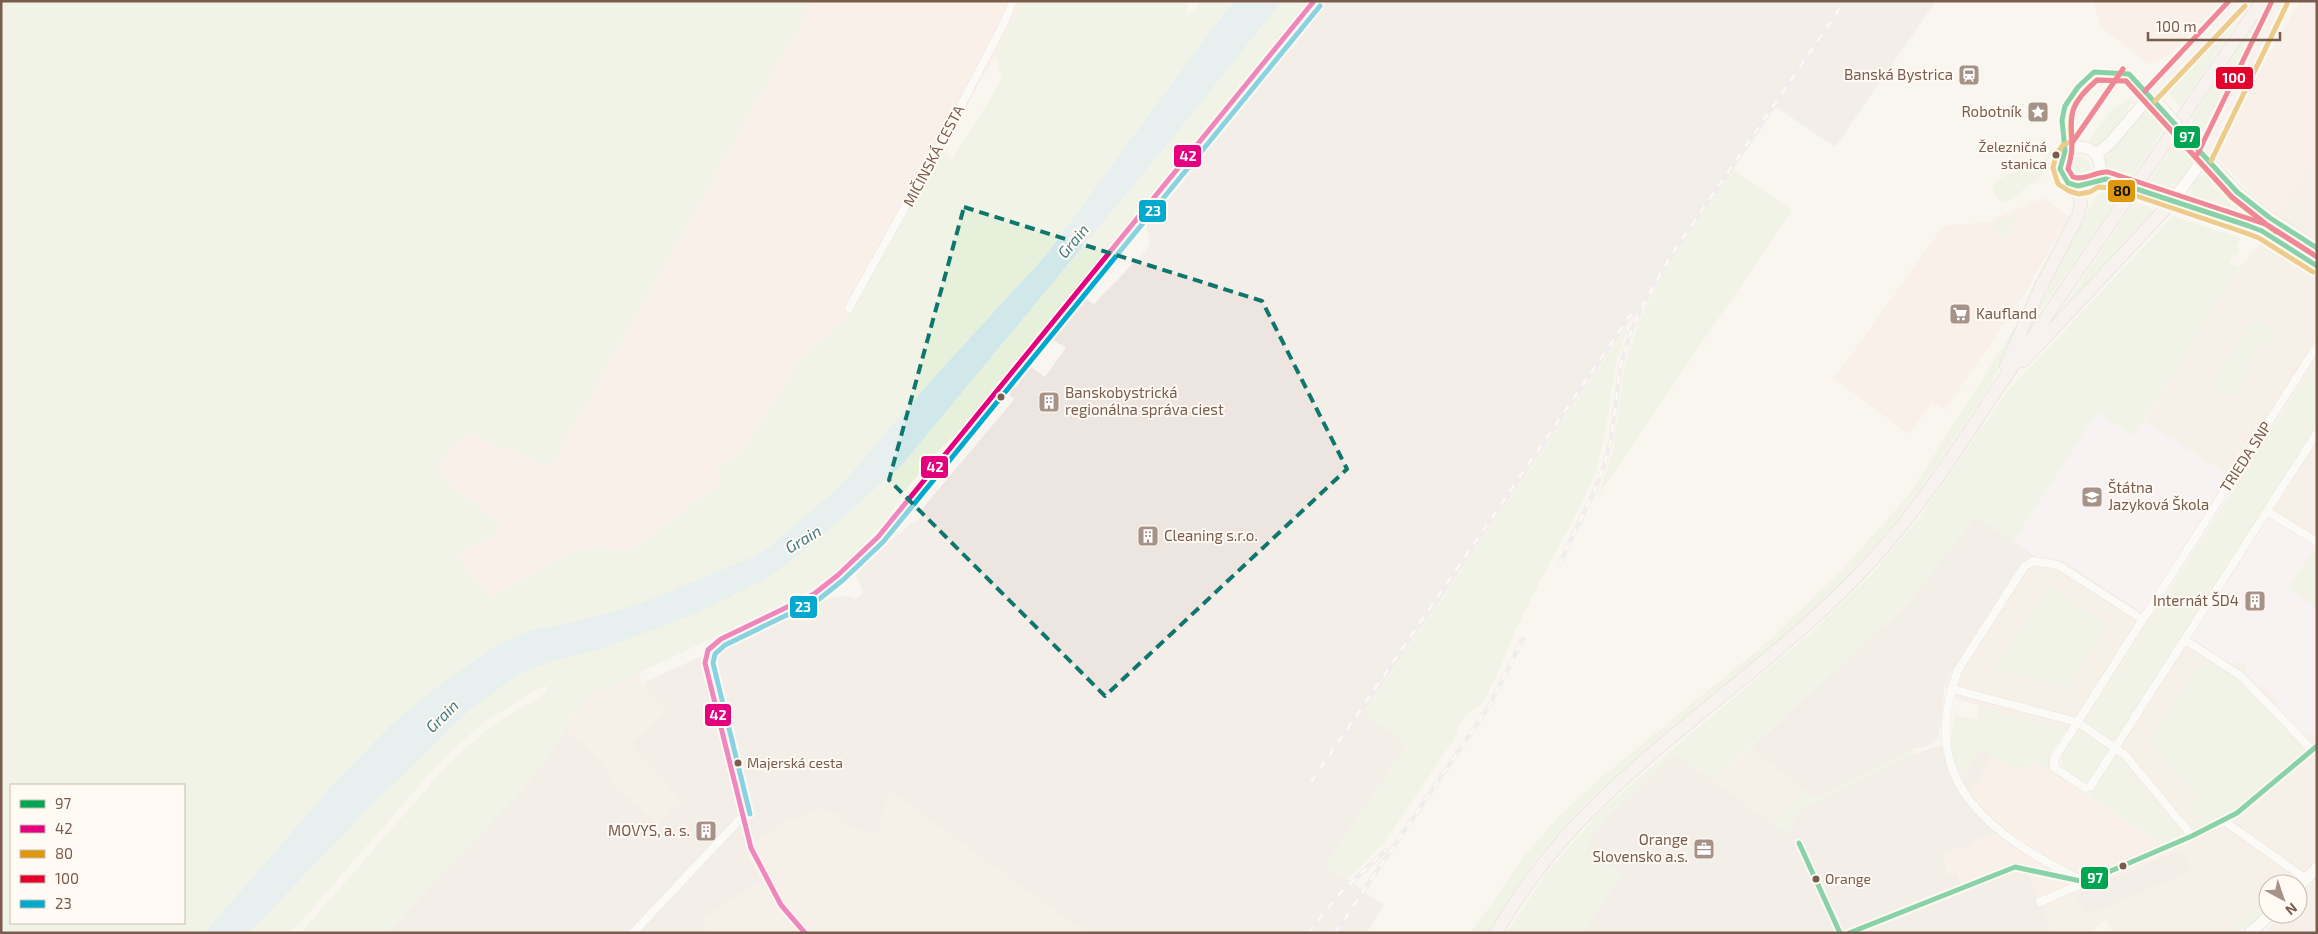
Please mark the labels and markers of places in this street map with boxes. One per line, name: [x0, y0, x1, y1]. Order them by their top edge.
station icon: Banská Bystrica: [1957, 63, 1981, 87]
place label: Banská Bystrica: [1844, 65, 1953, 83]
place icon: Robotník: [2026, 100, 2050, 124]
place label: Robotník: [1961, 102, 2022, 120]
place label: Železničná stanica: [1978, 138, 2047, 172]
marker: Železničná stanica: [2051, 150, 2061, 160]
supermarket icon: Kaufland: [1948, 302, 1972, 326]
place label: Kaufland: [1976, 304, 2037, 322]
place label: Banskobystrická regionálna správa ciest: [1065, 383, 1224, 418]
building icon: Banskobystrická regionálna správa ciest: [1037, 390, 1061, 414]
unlabelled marker: [996, 392, 1006, 402]
place label: Štátna Jazyková Škola: [2108, 478, 2209, 513]
school or university icon: Štátna Jazyková Škola: [2080, 485, 2104, 509]
building icon: Cleaning s.r.o.: [1136, 524, 1160, 548]
place label: Cleaning s.r.o.: [1164, 526, 1258, 544]
building icon: Internát ŠD4: [2243, 589, 2267, 613]
place label: Internát ŠD4: [2153, 591, 2239, 609]
place label: Majerská cesta: [747, 754, 843, 771]
marker: Majerská cesta: [733, 758, 743, 768]
building icon: MOVYS, a. s.: [694, 819, 718, 843]
place label: MOVYS, a. s.: [608, 821, 690, 839]
place label: Orange Slovensko a.s.: [1592, 830, 1688, 865]
office icon: Orange Slovensko a.s.: [1692, 837, 1716, 861]
unlabelled marker: [2118, 861, 2128, 871]
place label: Orange: [1825, 870, 1871, 887]
marker: Orange: [1811, 874, 1821, 884]

